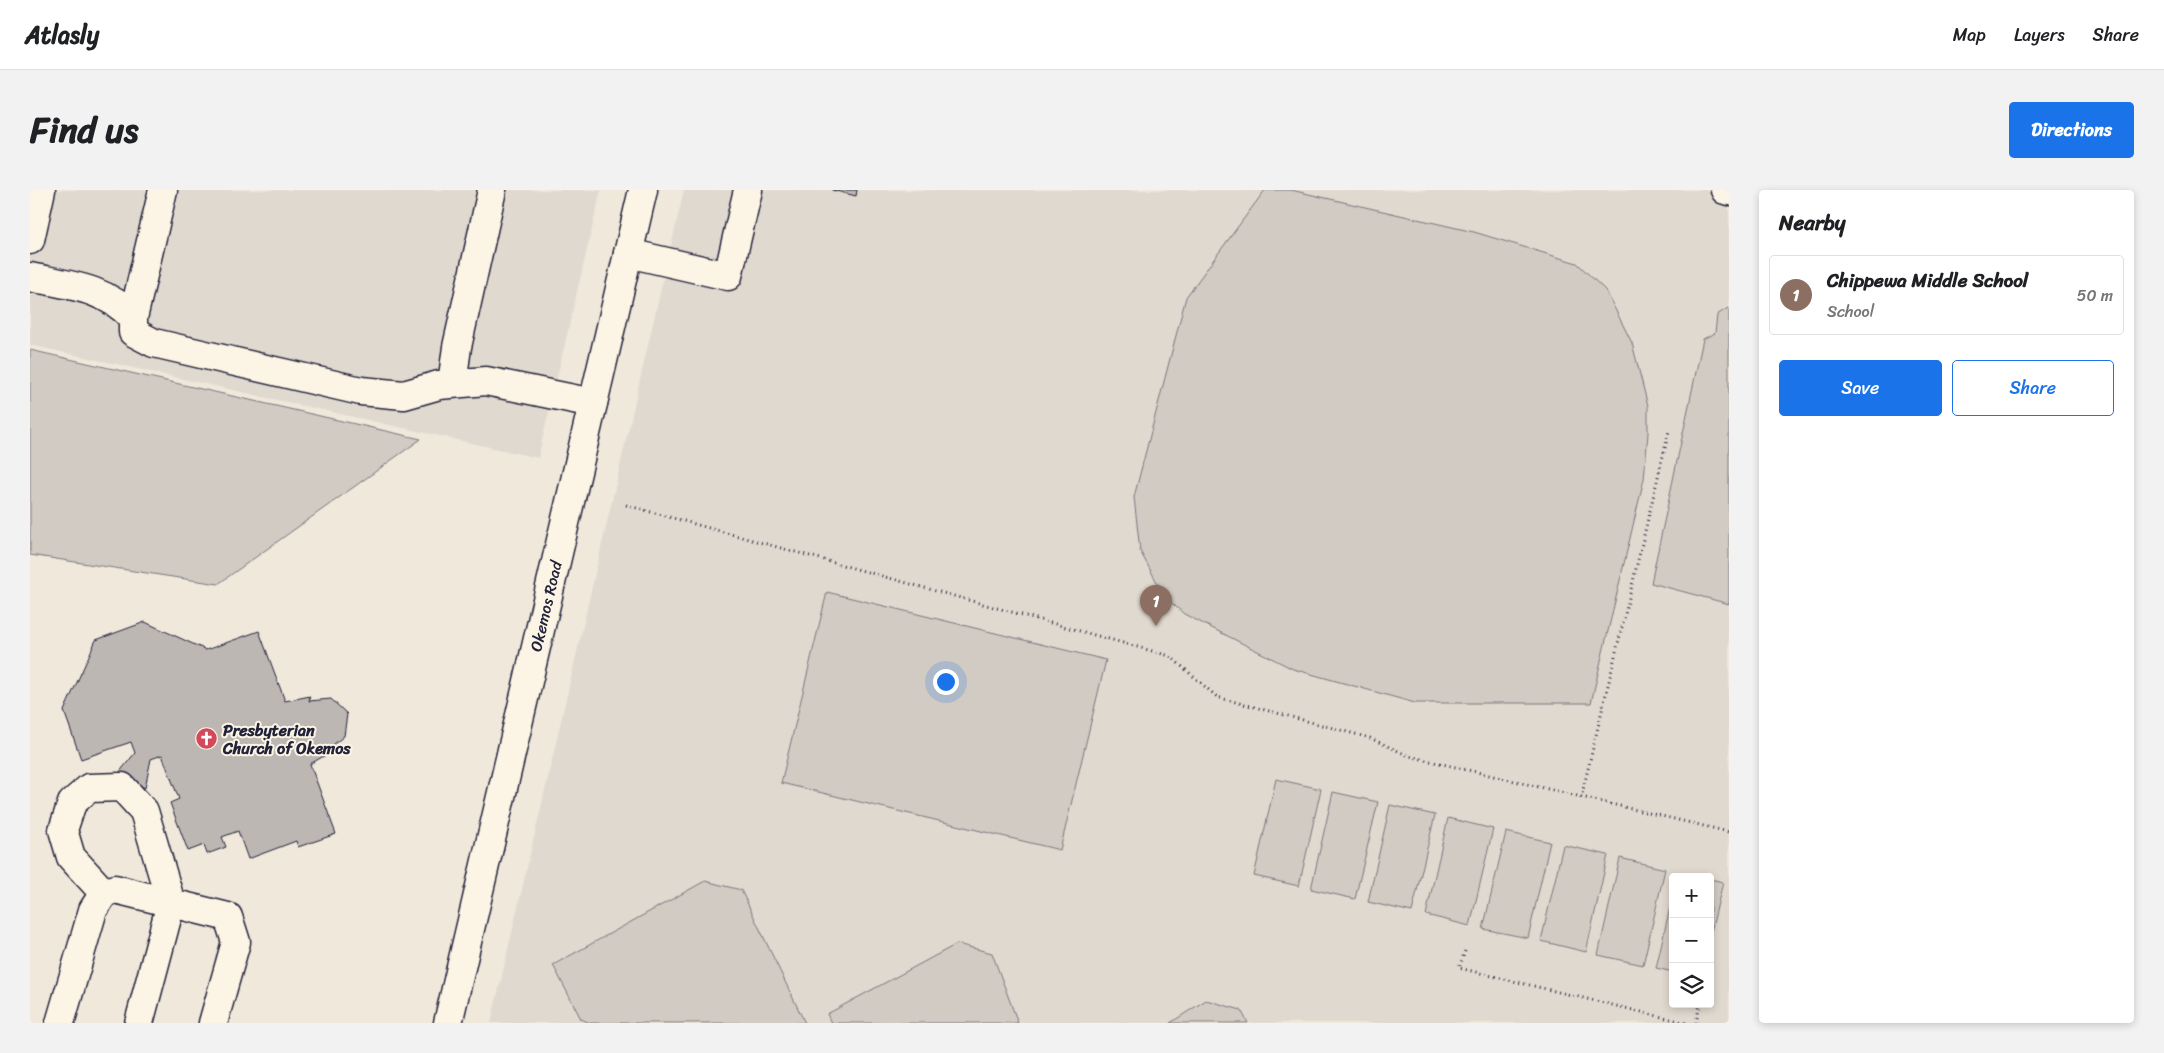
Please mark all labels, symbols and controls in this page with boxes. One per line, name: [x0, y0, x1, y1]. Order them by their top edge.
text: Atlasly: [25, 14, 99, 56]
text: Map: [1953, 19, 1986, 51]
text: Layers: [2014, 19, 2065, 51]
text: Share: [2093, 19, 2139, 51]
text: Find us: [30, 99, 138, 161]
button: Directions: [2009, 102, 2134, 158]
text: Nearby: [1779, 204, 1845, 242]
text: Chippewa Middle School: [1827, 264, 2028, 297]
text: 1: [1793, 281, 1799, 310]
text: 50 m: [2077, 281, 2113, 310]
text: School: [1827, 297, 1874, 326]
button: Save: [1779, 360, 1942, 416]
button: Share: [1952, 360, 2114, 416]
street label: Okemos Road: [521, 557, 571, 655]
pin: 1: [1140, 585, 1172, 626]
your location: [933, 669, 959, 695]
place label: Presbyterian Church of Okemos: [222, 716, 351, 763]
church icon: Presbyterian Church of Okemos: [195, 727, 219, 751]
map controls: [1669, 873, 1714, 1008]
button: +: [1669, 873, 1714, 918]
button: −: [1669, 918, 1714, 963]
button: layers: [1669, 963, 1714, 1008]

